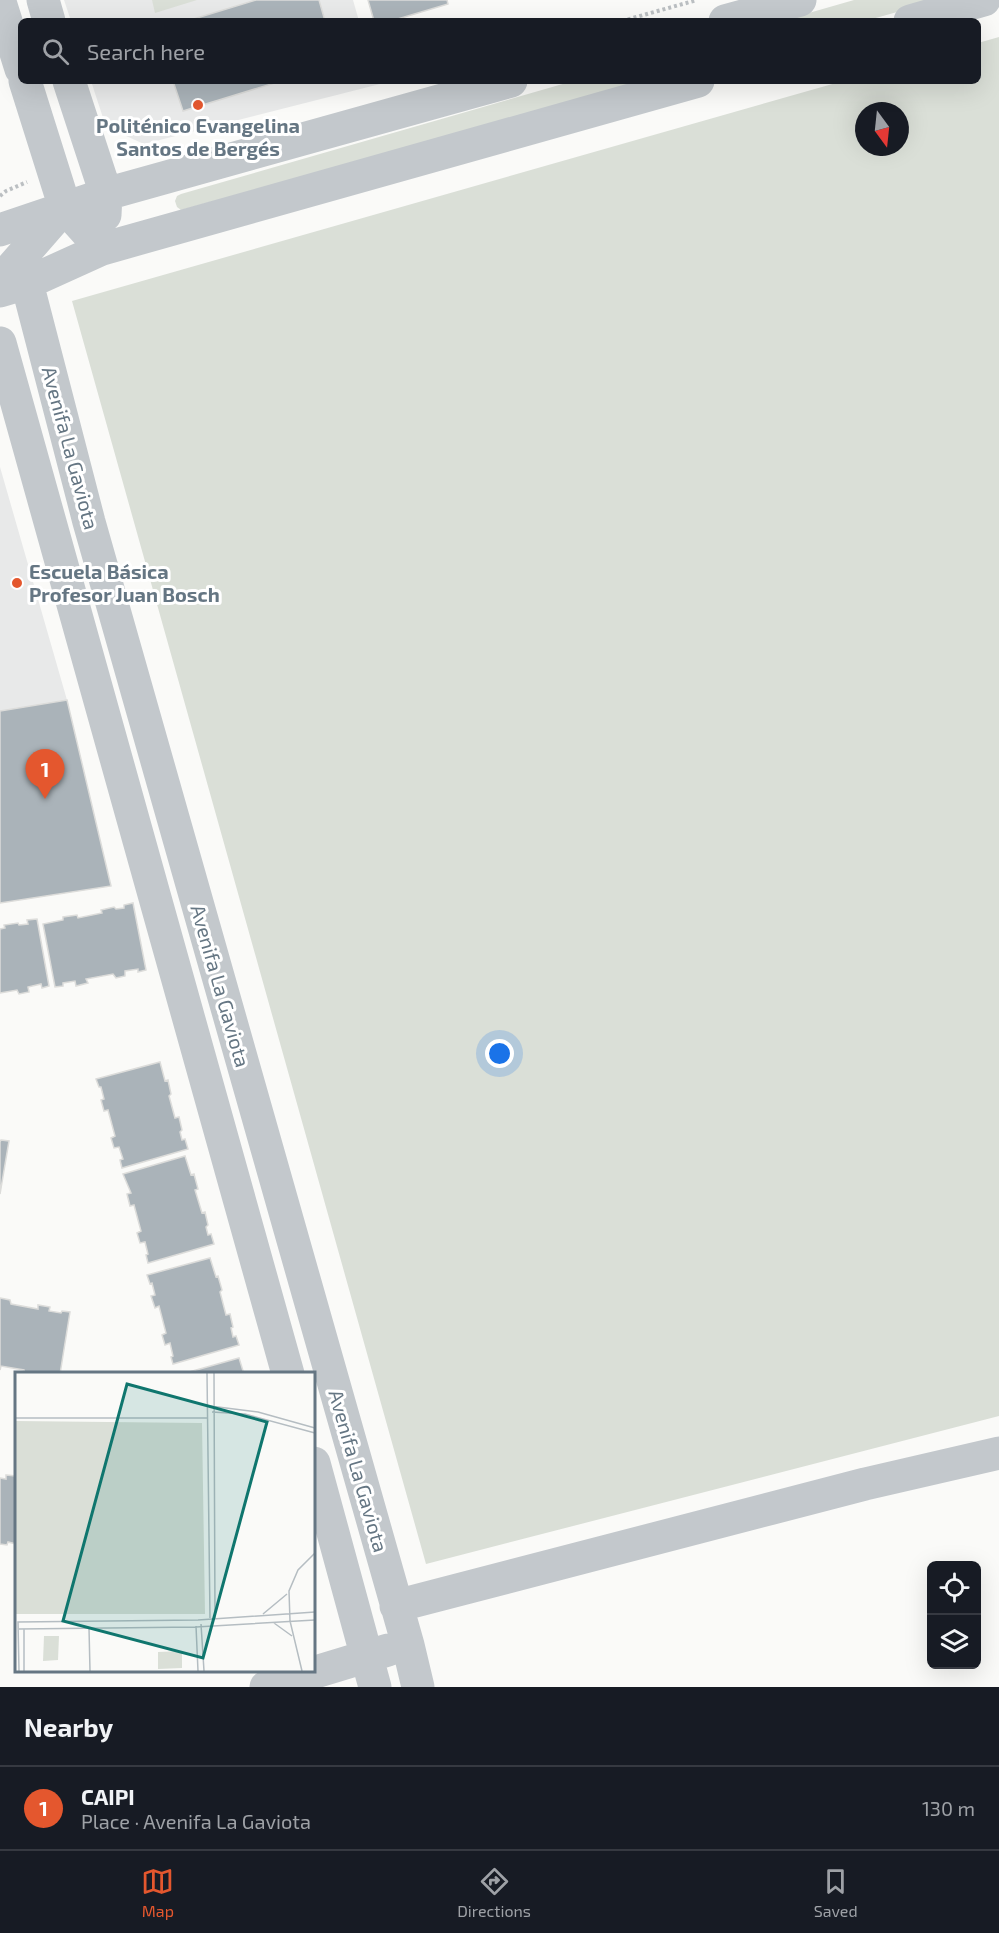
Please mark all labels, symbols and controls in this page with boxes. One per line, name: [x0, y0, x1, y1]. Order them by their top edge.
search box: [18, 18, 981, 84]
icon: search: [39, 35, 72, 68]
text: Search here: [87, 38, 205, 64]
marker: Politénico Evangelina Santos de Bergés: [191, 98, 205, 112]
north arrow: [855, 102, 909, 156]
place label: Politénico Evangelina Santos de Bergés: [96, 113, 300, 160]
street label: Avenifa La Gaviota: [38, 364, 104, 532]
place label: Escuela Básica Profesor Juan Bosch: [29, 559, 220, 606]
marker: Escuela Básica Profesor Juan Bosch: [10, 576, 24, 590]
pin: 1: [26, 750, 64, 799]
street label: Avenifa La Gaviota: [186, 902, 256, 1070]
your location: [485, 1039, 514, 1068]
inset map: [15, 1372, 315, 1672]
street label: Avenifa La Gaviota: [324, 1387, 394, 1555]
map controls: [927, 1561, 981, 1669]
button: locate: [927, 1561, 981, 1615]
button: layers: [927, 1615, 981, 1669]
text: Nearby: [24, 1711, 113, 1742]
text: CAIPI: [81, 1783, 135, 1809]
text: 1: [39, 1796, 48, 1820]
text: 130 m: [922, 1796, 975, 1820]
text: Place · Avenifa La Gaviota: [81, 1809, 311, 1833]
tab: Map: [141, 1865, 174, 1920]
tab: Directions: [457, 1865, 531, 1920]
tab: Saved: [814, 1865, 858, 1920]

